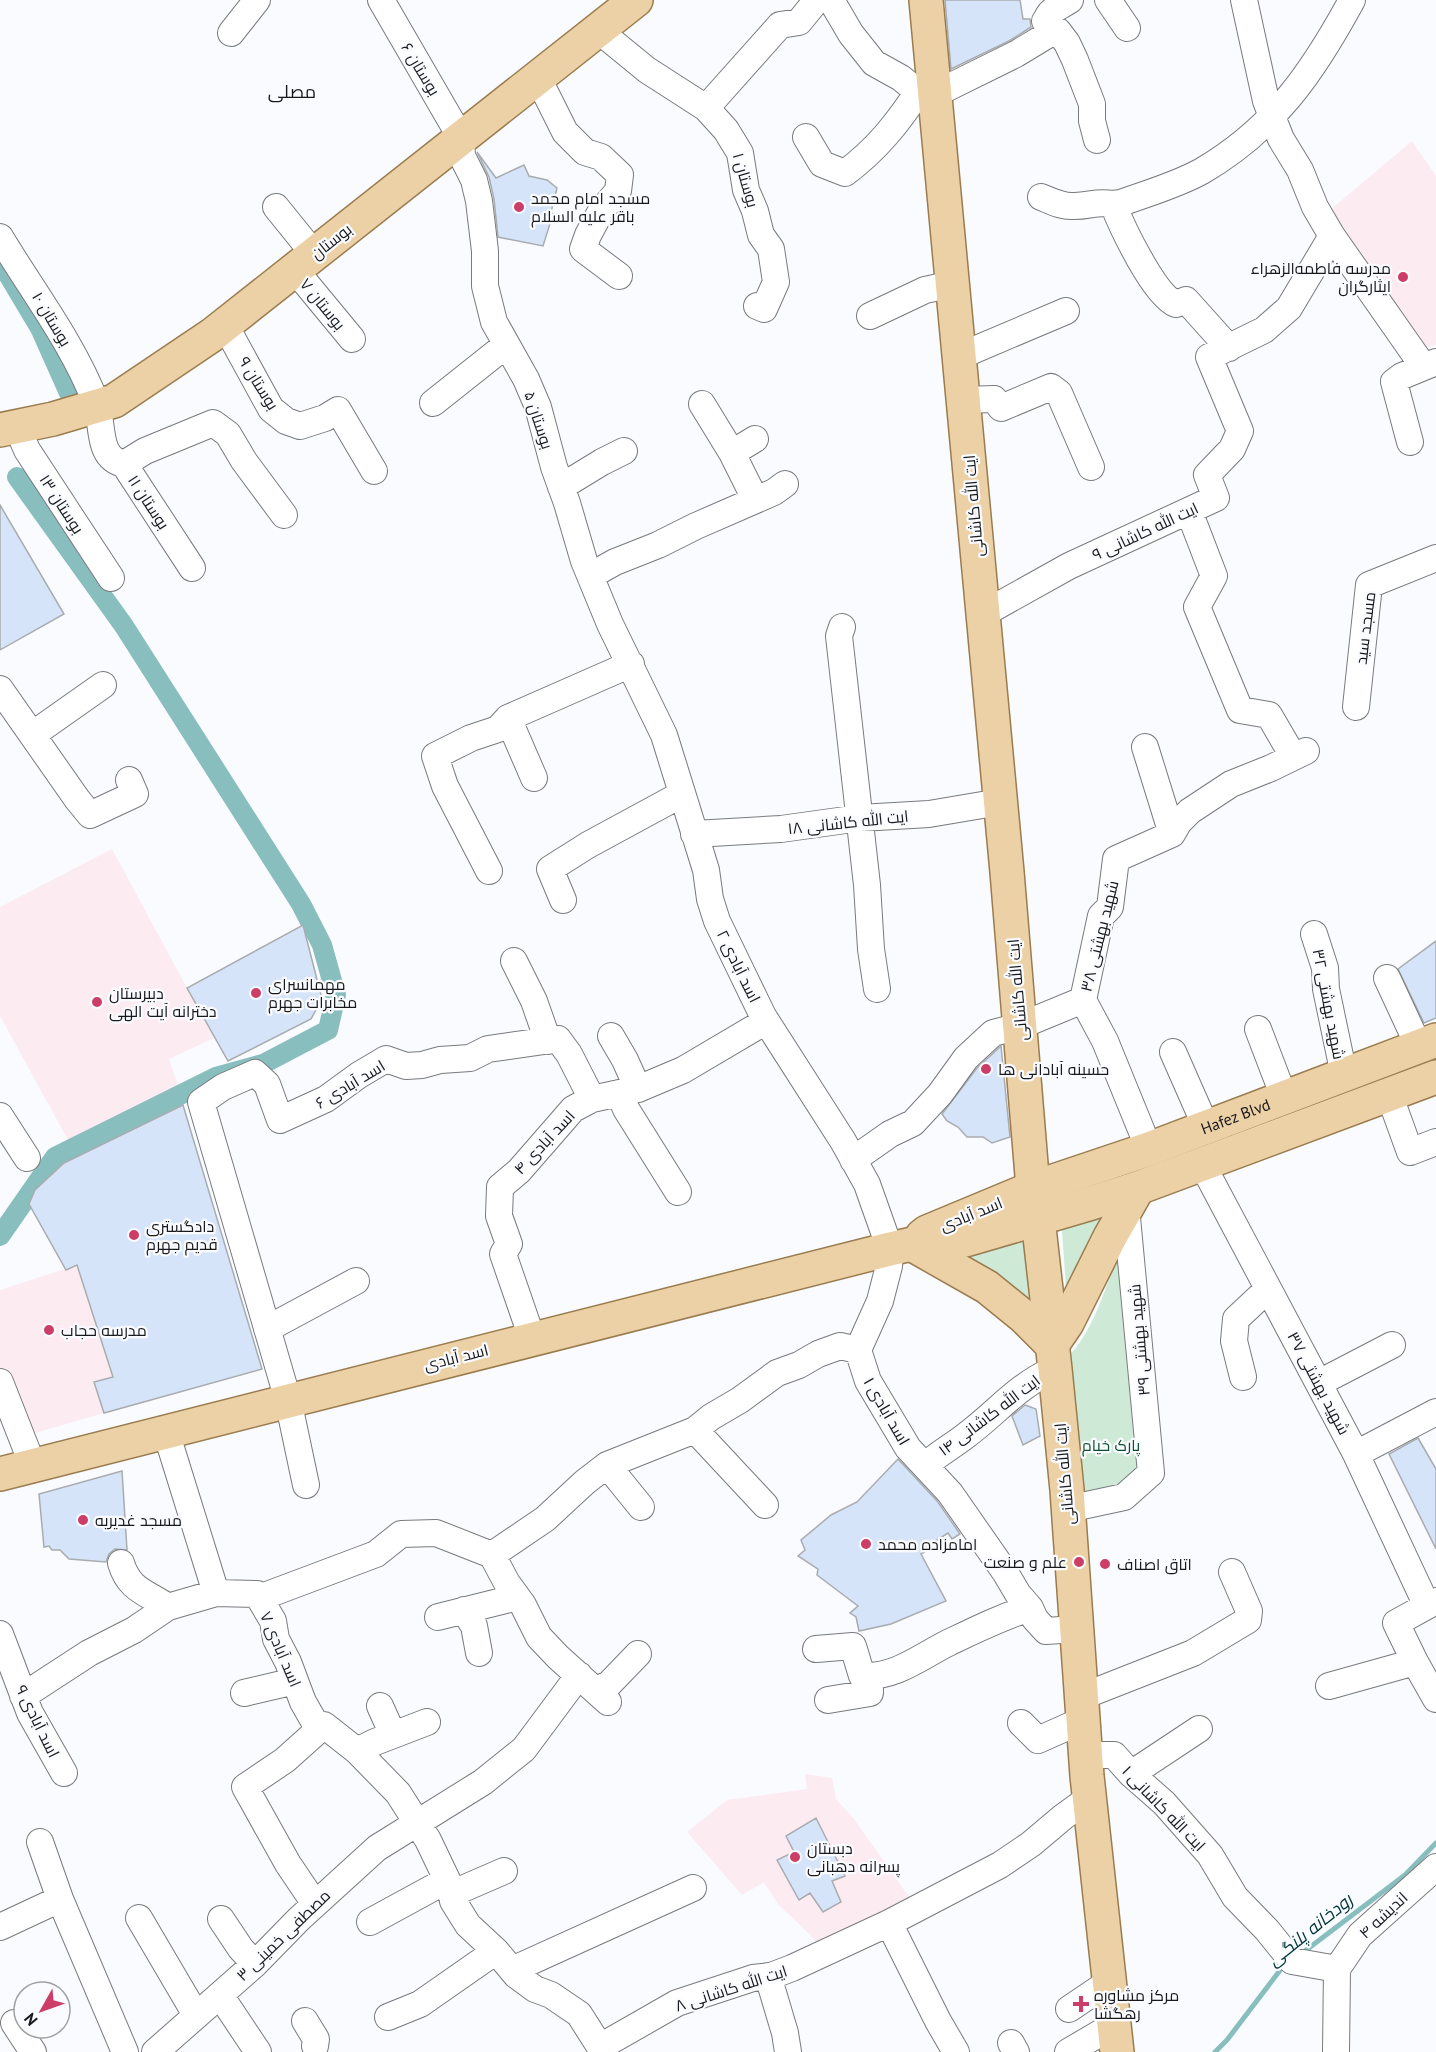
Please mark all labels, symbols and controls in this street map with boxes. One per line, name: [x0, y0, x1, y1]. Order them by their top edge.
street label: بوستان ۶: [396, 39, 445, 100]
district label: مصلی: [268, 80, 316, 103]
street label: بوستان ۱: [728, 150, 763, 210]
place label: مسجد امام محمد باقر علیه السلام: [531, 188, 650, 228]
marker: مسجد امام محمد باقر علیه السلام: [512, 200, 526, 214]
street label: بوستان: [306, 219, 356, 264]
place label: مدرسه ‌فاطمه‌الزهراء ایثارگران: [1251, 258, 1391, 297]
marker: مدرسه ‌فاطمه‌الزهراء ایثارگران: [1396, 270, 1410, 284]
street label: بوستان ۷: [295, 274, 350, 335]
street label: بوستان ۱۰: [27, 288, 76, 350]
street label: بوستان ۹: [234, 353, 283, 414]
street label: بوستان ۵: [519, 388, 558, 452]
street label: ایت الله کاشانی: [959, 454, 988, 558]
street label: بوستان ۱۳: [35, 471, 89, 538]
street label: بوستان ۱۱: [123, 471, 174, 534]
street label: ایت الله کاشانی ۹: [1089, 498, 1202, 565]
street label: مسجد سید: [1351, 591, 1379, 665]
street label: ایت الله کاشانی ۱۸: [786, 806, 910, 839]
street label: شهید بهشتی ۳۸: [1076, 878, 1123, 994]
street label: اسد آبادی ۲: [712, 926, 765, 1006]
street label: ایت الله کاشانی: [1003, 938, 1032, 1042]
street label: شهید بهشتی ۳۲: [1307, 947, 1350, 1061]
place label: مهمانسرای مخابرات جهرم: [268, 974, 357, 1014]
place label: دبیرستان دخترانه آیت الهی: [109, 983, 217, 1022]
marker: مهمانسرای مخابرات جهرم: [249, 986, 263, 1000]
marker: دبیرستان دخترانه آیت الهی: [90, 995, 104, 1009]
street label: اسد آبادی ۶: [312, 1055, 389, 1113]
place label: حسینه آبادانی ها: [998, 1059, 1109, 1080]
marker: حسینه آبادانی ها: [979, 1062, 993, 1076]
street label: Hafez Blvd: [1198, 1094, 1273, 1138]
street label: اسد آبادی ۴: [509, 1106, 580, 1179]
street label: اسد آبادی: [937, 1192, 1006, 1237]
place label: دادگستری قدیم جهرم: [146, 1216, 218, 1256]
marker: دادگستری قدیم جهرم: [127, 1228, 141, 1242]
street label: شهید بهشتی ۳۹: [1124, 1283, 1155, 1397]
place label: مدرسه حجاب: [61, 1320, 147, 1340]
marker: مدرسه حجاب: [42, 1323, 56, 1337]
street label: شهید بهشتی ۳۷: [1283, 1328, 1355, 1438]
street label: اسد آبادی: [422, 1339, 491, 1376]
street label: ایت الله کاشانی ۱۴: [934, 1370, 1044, 1461]
street label: اسد آبادی ۱: [859, 1374, 914, 1449]
street label: ایت الله کاشانی: [1050, 1422, 1079, 1526]
park label: پارک خیام: [1082, 1435, 1141, 1457]
place label: مسجد غدیریه: [95, 1510, 182, 1530]
marker: مسجد غدیریه: [76, 1513, 90, 1527]
place label: امامزاده محمد: [878, 1534, 977, 1554]
marker: امامزاده محمد: [859, 1537, 873, 1551]
place label: علم و صنعت: [984, 1552, 1067, 1574]
place label: اتاق اصناف: [1117, 1554, 1192, 1575]
marker: علم و صنعت: [1072, 1555, 1086, 1569]
marker: اتاق اصناف: [1098, 1557, 1112, 1571]
street label: اسد آبادی ۷: [255, 1608, 306, 1690]
street label: اسد آبادی ۹: [11, 1681, 64, 1761]
street label: ایت الله کاشانی ۱: [1117, 1761, 1210, 1856]
place label: دبستان پسرانه دهبانی: [807, 1838, 901, 1878]
marker: دبستان پسرانه دهبانی: [788, 1850, 802, 1864]
street label: مصطفی خمینی ۳: [232, 1885, 335, 1986]
street label: اندیشه ۴: [1354, 1887, 1412, 1943]
water label: رودخانه پلنگی: [1262, 1888, 1358, 1972]
street label: ایت الله کاشانی ۸: [672, 1960, 790, 2016]
north arrow: [12, 1980, 72, 2040]
place label: مرکز مشاوره رهگشا: [1094, 1985, 1179, 2023]
marker: مرکز مشاوره رهگشا: [1072, 1995, 1090, 2013]
text: N: [19, 2009, 42, 2030]

